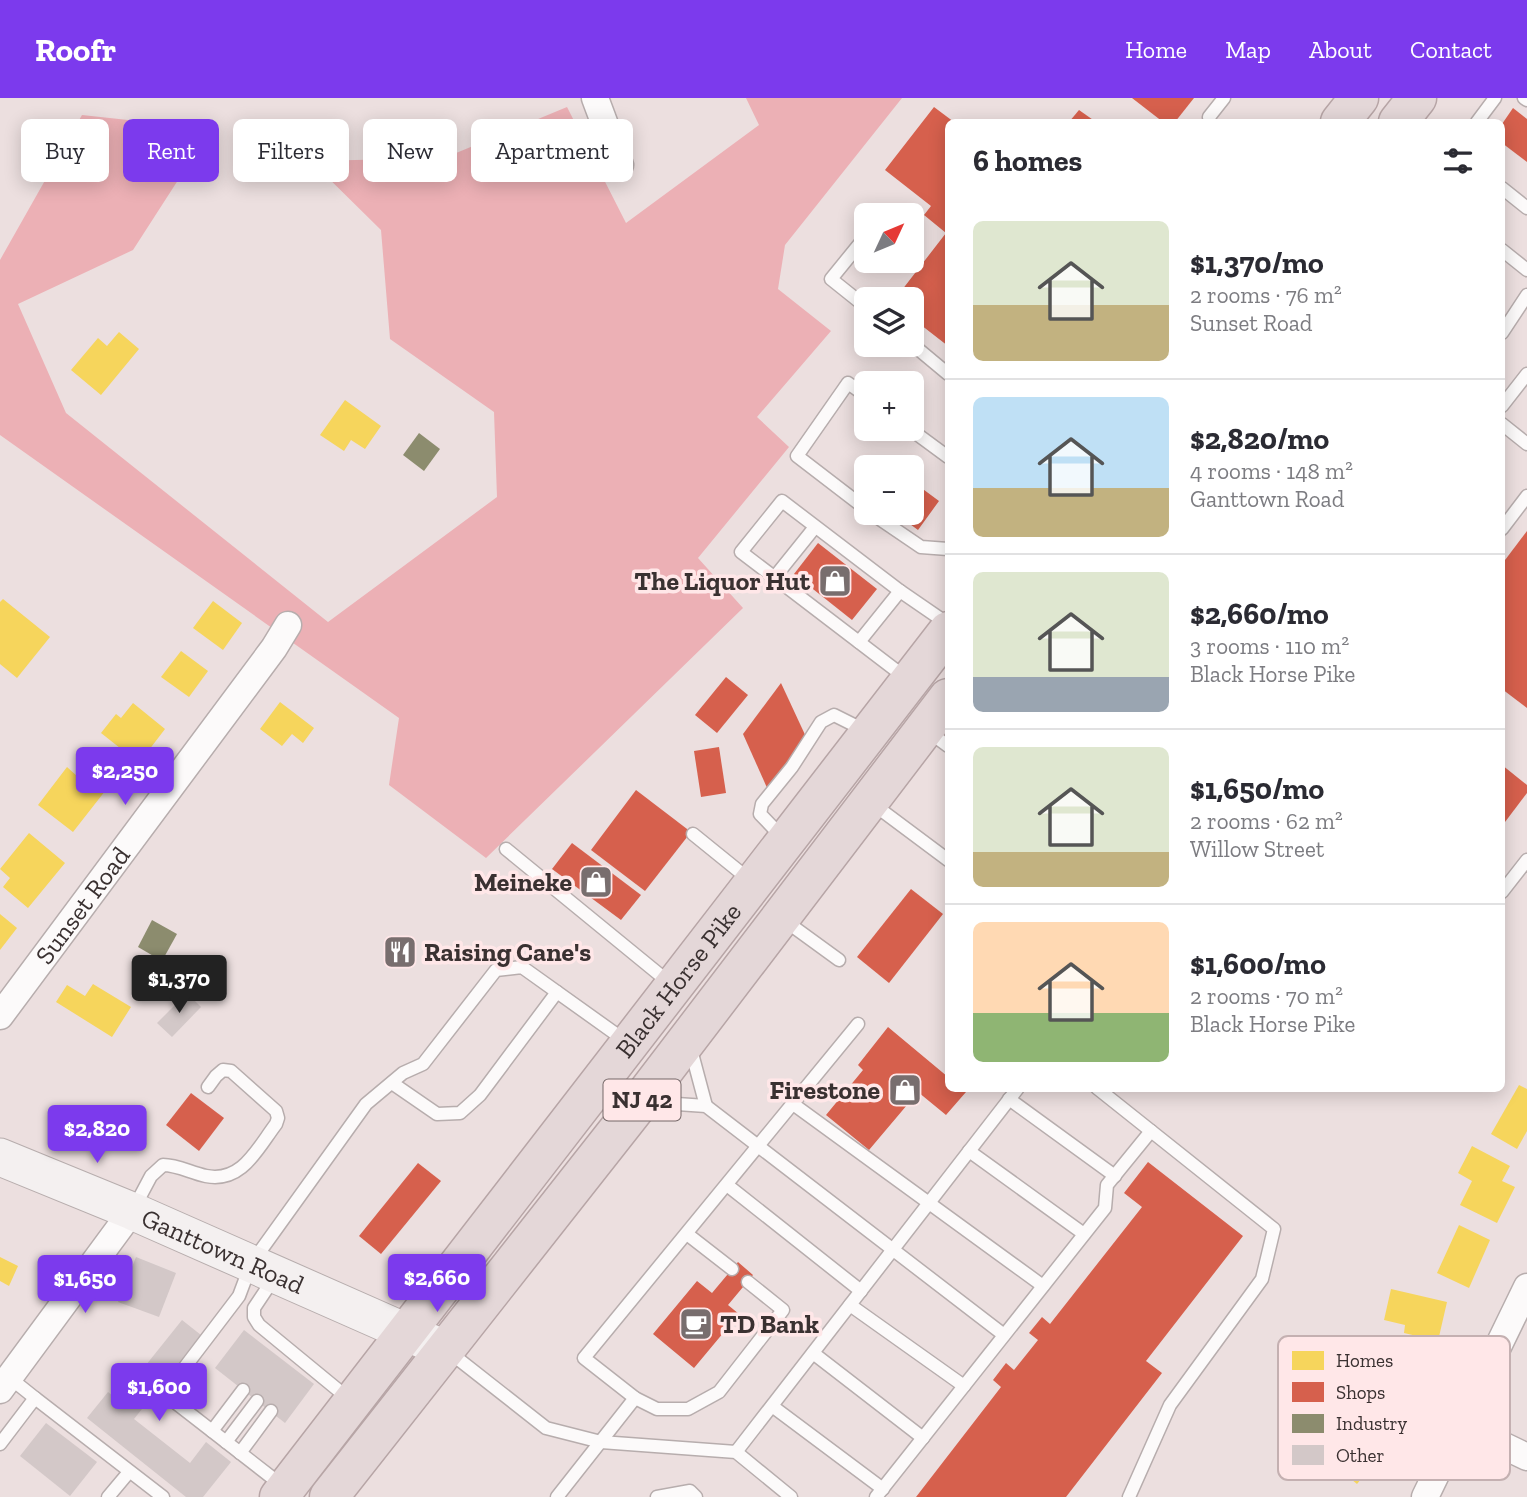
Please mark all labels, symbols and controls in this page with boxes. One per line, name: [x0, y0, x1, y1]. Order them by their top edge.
text: Roofr: [35, 30, 116, 69]
text: Home: [1125, 35, 1187, 64]
text: Map: [1225, 35, 1271, 64]
text: About: [1309, 35, 1372, 64]
text: Contact: [1410, 35, 1492, 64]
chip: Buy: [21, 119, 109, 182]
chip: Rent: [123, 119, 219, 182]
chip: Filters: [233, 119, 349, 182]
chip: New: [363, 119, 457, 182]
chip: Apartment: [471, 119, 633, 182]
icon: filters: [1439, 142, 1477, 180]
text: 6 homes: [973, 143, 1082, 179]
north arrow: [854, 203, 924, 273]
map controls: [854, 203, 924, 525]
text: $1,370/mo: [1190, 245, 1324, 281]
icon: home: [1029, 249, 1113, 333]
text: 2 rooms · 76 m²: [1190, 281, 1342, 309]
button: layers: [854, 287, 924, 357]
text: Sunset Road: [1190, 309, 1312, 337]
button: +: [854, 371, 924, 441]
text: $2,820/mo: [1190, 421, 1329, 457]
icon: home: [1029, 425, 1113, 509]
button: −: [854, 455, 924, 525]
text: 4 rooms · 148 m²: [1190, 457, 1353, 485]
text: Ganttown Road: [1190, 485, 1344, 513]
shop icon: The Liquor Hut: [816, 562, 854, 600]
place label: The Liquor Hut: [634, 565, 811, 597]
text: $2,660/mo: [1190, 596, 1329, 632]
icon: home: [1029, 600, 1113, 684]
text: 3 rooms · 110 m²: [1190, 632, 1349, 660]
text: Black Horse Pike: [1190, 660, 1355, 688]
pin: $2,250: [68, 748, 182, 807]
text: $2,250: [92, 756, 158, 784]
text: $1,650/mo: [1190, 771, 1324, 807]
icon: home: [1029, 775, 1113, 859]
text: 2 rooms · 62 m²: [1190, 807, 1343, 835]
text: Willow Street: [1190, 835, 1324, 863]
street label: Sunset Road: [28, 840, 137, 970]
shop icon: Meineke: [577, 863, 615, 901]
place label: Meineke: [474, 866, 572, 898]
street label: Black Horse Pike: [608, 897, 748, 1064]
restaurant icon: Raising Cane's: [381, 933, 419, 971]
place label: Raising Cane's: [424, 936, 591, 968]
text: $1,600/mo: [1190, 946, 1326, 982]
icon: home: [1029, 950, 1113, 1034]
pin: $1,370: [122, 956, 236, 1015]
text: $1,370: [148, 964, 210, 992]
text: 2 rooms · 70 m²: [1190, 982, 1343, 1010]
text: Black Horse Pike: [1190, 1010, 1355, 1038]
shop icon: Firestone: [886, 1071, 924, 1109]
place label: Firestone: [770, 1074, 880, 1106]
road number: NJ 42: [604, 1080, 680, 1120]
pin: $2,820: [40, 1105, 154, 1165]
text: $2,820: [64, 1114, 130, 1142]
street label: Ganttown Road: [137, 1201, 309, 1301]
pin: $2,660: [380, 1254, 494, 1314]
pin: $1,650: [28, 1256, 142, 1315]
text: $2,660: [404, 1263, 470, 1291]
text: $1,650: [54, 1264, 116, 1292]
cafe icon: TD Bank: [677, 1305, 715, 1343]
place label: TD Bank: [720, 1308, 820, 1340]
legend: [1278, 1336, 1510, 1480]
text: Homes: [1336, 1349, 1393, 1372]
pin: $1,600: [102, 1364, 216, 1423]
text: $1,600: [127, 1372, 191, 1400]
text: Shops: [1336, 1381, 1385, 1404]
text: Industry: [1336, 1412, 1407, 1435]
text: Other: [1336, 1444, 1384, 1467]

